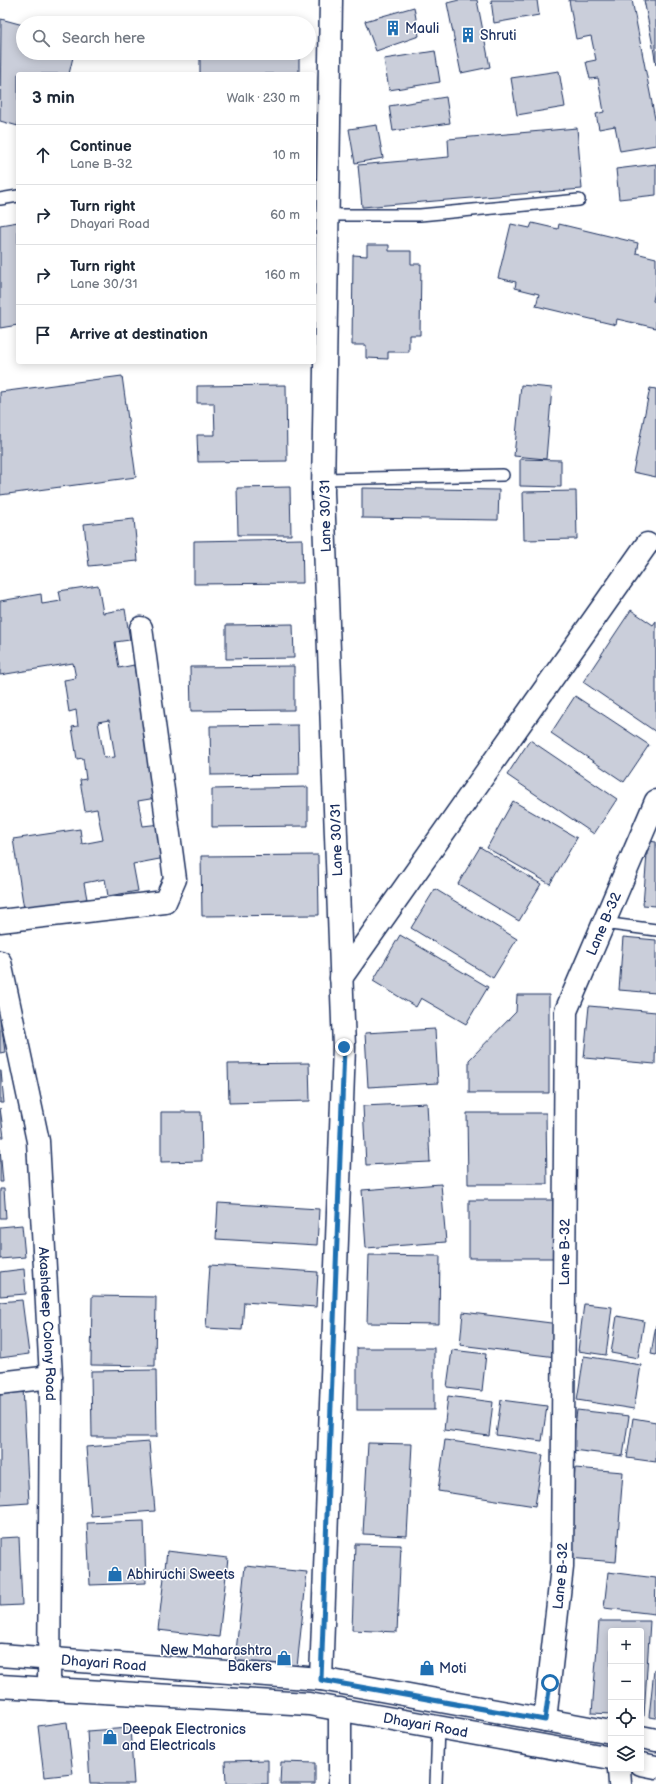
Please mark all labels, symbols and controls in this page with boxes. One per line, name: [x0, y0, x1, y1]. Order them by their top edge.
search box: [16, 16, 316, 60]
building icon: Mauli: [384, 19, 402, 37]
place label: Mauli: [405, 20, 439, 37]
building icon: Shruti: [459, 26, 477, 44]
icon: search: [30, 27, 52, 49]
place label: Shruti: [480, 27, 517, 44]
text: Search here: [62, 29, 145, 48]
text: 3 min: [32, 88, 75, 108]
text: Walk · 230 m: [226, 90, 300, 106]
text: Continue: [70, 137, 132, 156]
icon: ahead: [32, 144, 54, 166]
text: 10 m: [273, 147, 300, 163]
text: Lane B-32: [70, 156, 132, 172]
text: Turn right: [70, 197, 135, 216]
icon: right: [32, 204, 54, 226]
text: 60 m: [270, 207, 300, 223]
text: Dhayari Road: [70, 216, 150, 232]
text: Turn right: [70, 257, 135, 276]
icon: right: [32, 264, 54, 286]
text: 160 m: [265, 267, 300, 283]
text: Lane 30/31: [70, 276, 138, 292]
icon: arrive: [32, 324, 54, 346]
text: Arrive at destination: [70, 325, 208, 344]
street label: Lane 30/31: [316, 479, 335, 553]
street label: Lane 30/31: [327, 803, 346, 877]
street label: Lane B-32: [583, 889, 625, 958]
route end: [335, 1038, 353, 1056]
street label: Lane B-32: [556, 1218, 574, 1286]
street label: Akashdeep Colony Road: [35, 1246, 59, 1401]
street label: Lane B-32: [549, 1542, 571, 1610]
shop icon: Abhiruchi Sweets: [106, 1565, 124, 1583]
place label: Abhiruchi Sweets: [127, 1566, 235, 1583]
map controls: [608, 1628, 644, 1772]
button: +: [608, 1628, 644, 1664]
place label: New Maharashtra Bakers: [160, 1642, 272, 1675]
shop icon: New Maharashtra Bakers: [275, 1649, 293, 1667]
street label: Dhayari Road: [60, 1652, 147, 1675]
shop icon: Moti: [418, 1659, 436, 1677]
place label: Moti: [439, 1660, 466, 1677]
button: −: [608, 1664, 644, 1700]
route start: [541, 1674, 559, 1692]
button: locate: [608, 1700, 644, 1736]
street label: Dhayari Road: [382, 1709, 469, 1741]
place label: Deepak Electronics and Electricals: [122, 1721, 246, 1754]
shop icon: Deepak Electronics and Electricals: [101, 1728, 119, 1746]
button: layers: [608, 1736, 644, 1772]

